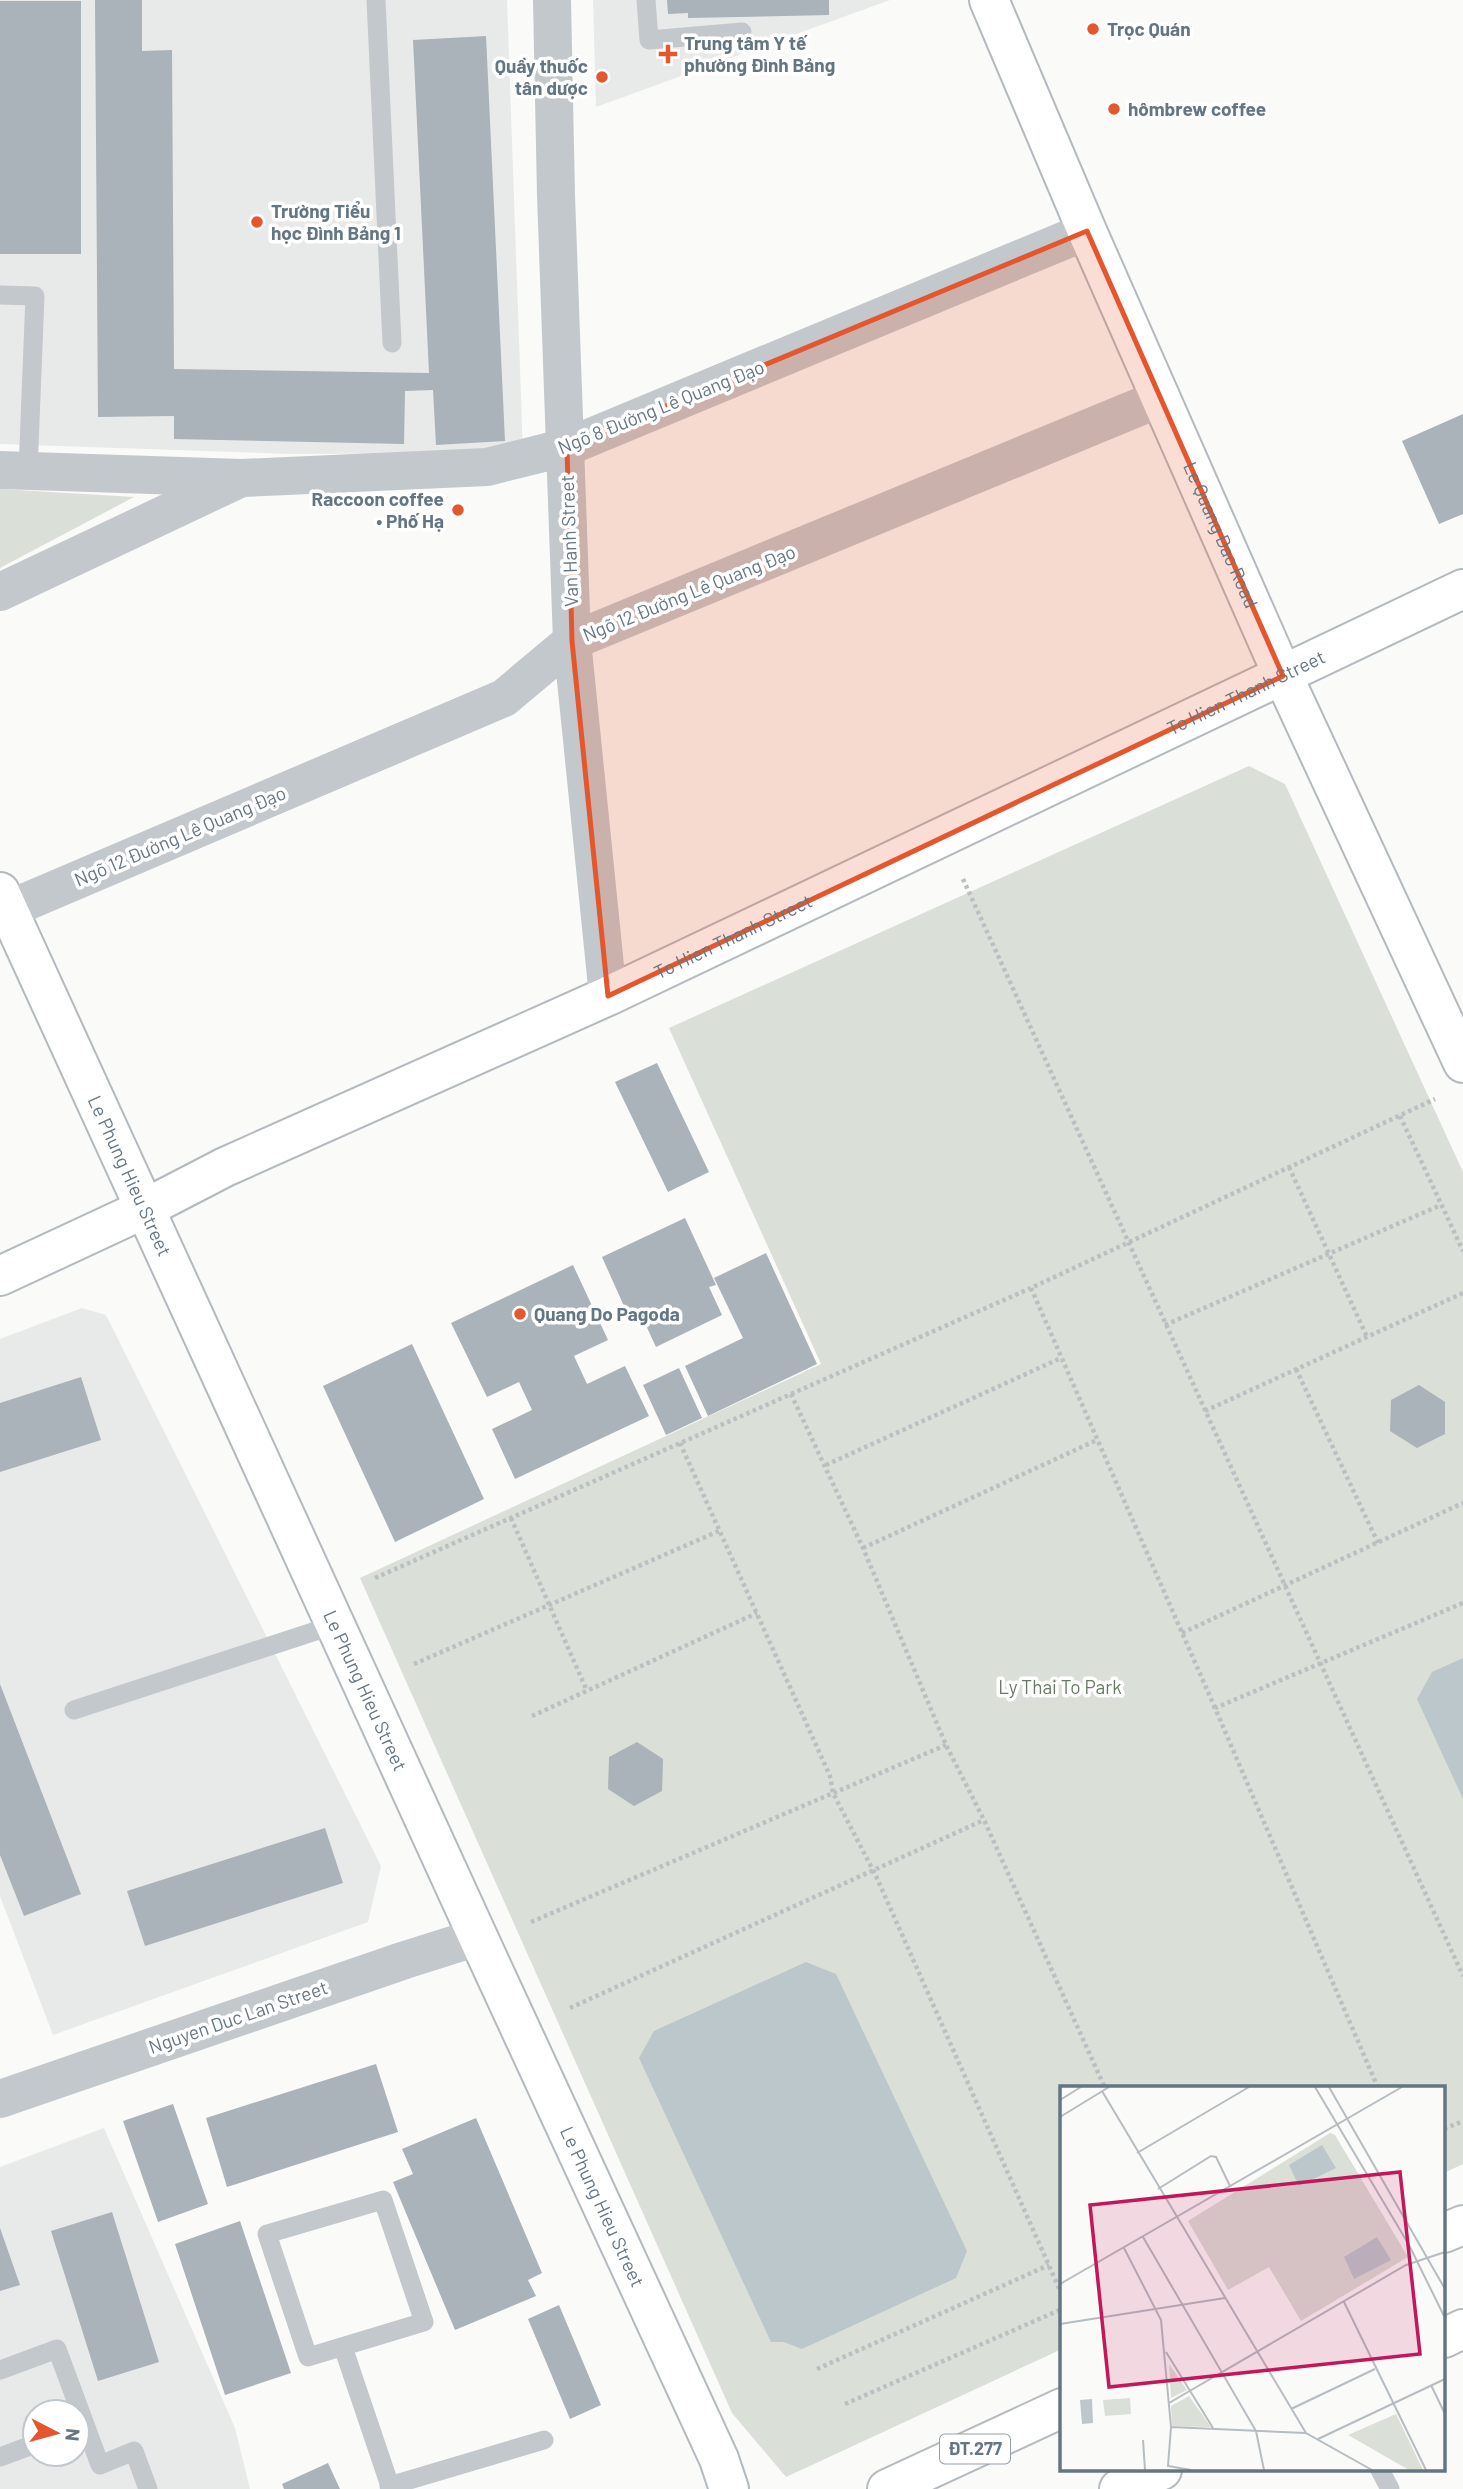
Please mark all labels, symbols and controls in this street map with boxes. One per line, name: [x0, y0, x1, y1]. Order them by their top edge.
place label: Trọc Quán: [1107, 17, 1191, 40]
marker: Trọc Quán: [1085, 21, 1101, 37]
place label: Trung tâm Y tế phường Đình Bảng: [684, 31, 835, 76]
marker: Trung tâm Y tế phường Đình Bảng: [658, 44, 678, 64]
place label: Quầy thuốc tân dược: [495, 54, 588, 99]
marker: Quầy thuốc tân dược: [594, 69, 610, 85]
place label: hômbrew coffee: [1128, 97, 1266, 120]
marker: hômbrew coffee: [1106, 101, 1122, 117]
place label: Trường Tiểu học Đình Bảng 1: [271, 199, 401, 244]
marker: Trường Tiểu học Đình Bảng 1: [249, 214, 265, 230]
street label: Ngõ 8 Đường Lê Quang Đạo: [554, 355, 767, 459]
street label: Le Quang Dao Road: [1179, 458, 1264, 611]
street label: Van Hanh Street: [555, 475, 582, 608]
place label: Raccoon coffee • Phố Hạ: [311, 487, 444, 532]
marker: Raccoon coffee • Phố Hạ: [450, 502, 466, 518]
street label: Ngõ 12 Đường Lê Quang Đạo: [579, 539, 799, 646]
street label: To Hien Thanh Street: [1163, 645, 1328, 739]
street label: Ngõ 12 Đường Lê Quang Đạo: [71, 781, 289, 891]
street label: To Hien Thanh Street: [650, 889, 815, 983]
street label: Le Phung Hieu Street: [84, 1092, 177, 1259]
place label: Quang Do Pagoda: [534, 1302, 680, 1325]
marker: Quang Do Pagoda: [512, 1306, 528, 1322]
street label: Le Phung Hieu Street: [319, 1606, 412, 1774]
park label: Ly Thai To Park: [998, 1675, 1122, 1698]
street label: Nguyen Duc Lan Street: [145, 1975, 330, 2058]
inset map: [1060, 2086, 1446, 2472]
street label: Le Phung Hieu Street: [556, 2122, 650, 2290]
north arrow: [21, 2398, 91, 2468]
text: N: [61, 2427, 86, 2442]
road number: ĐT.277: [940, 2434, 1010, 2463]

